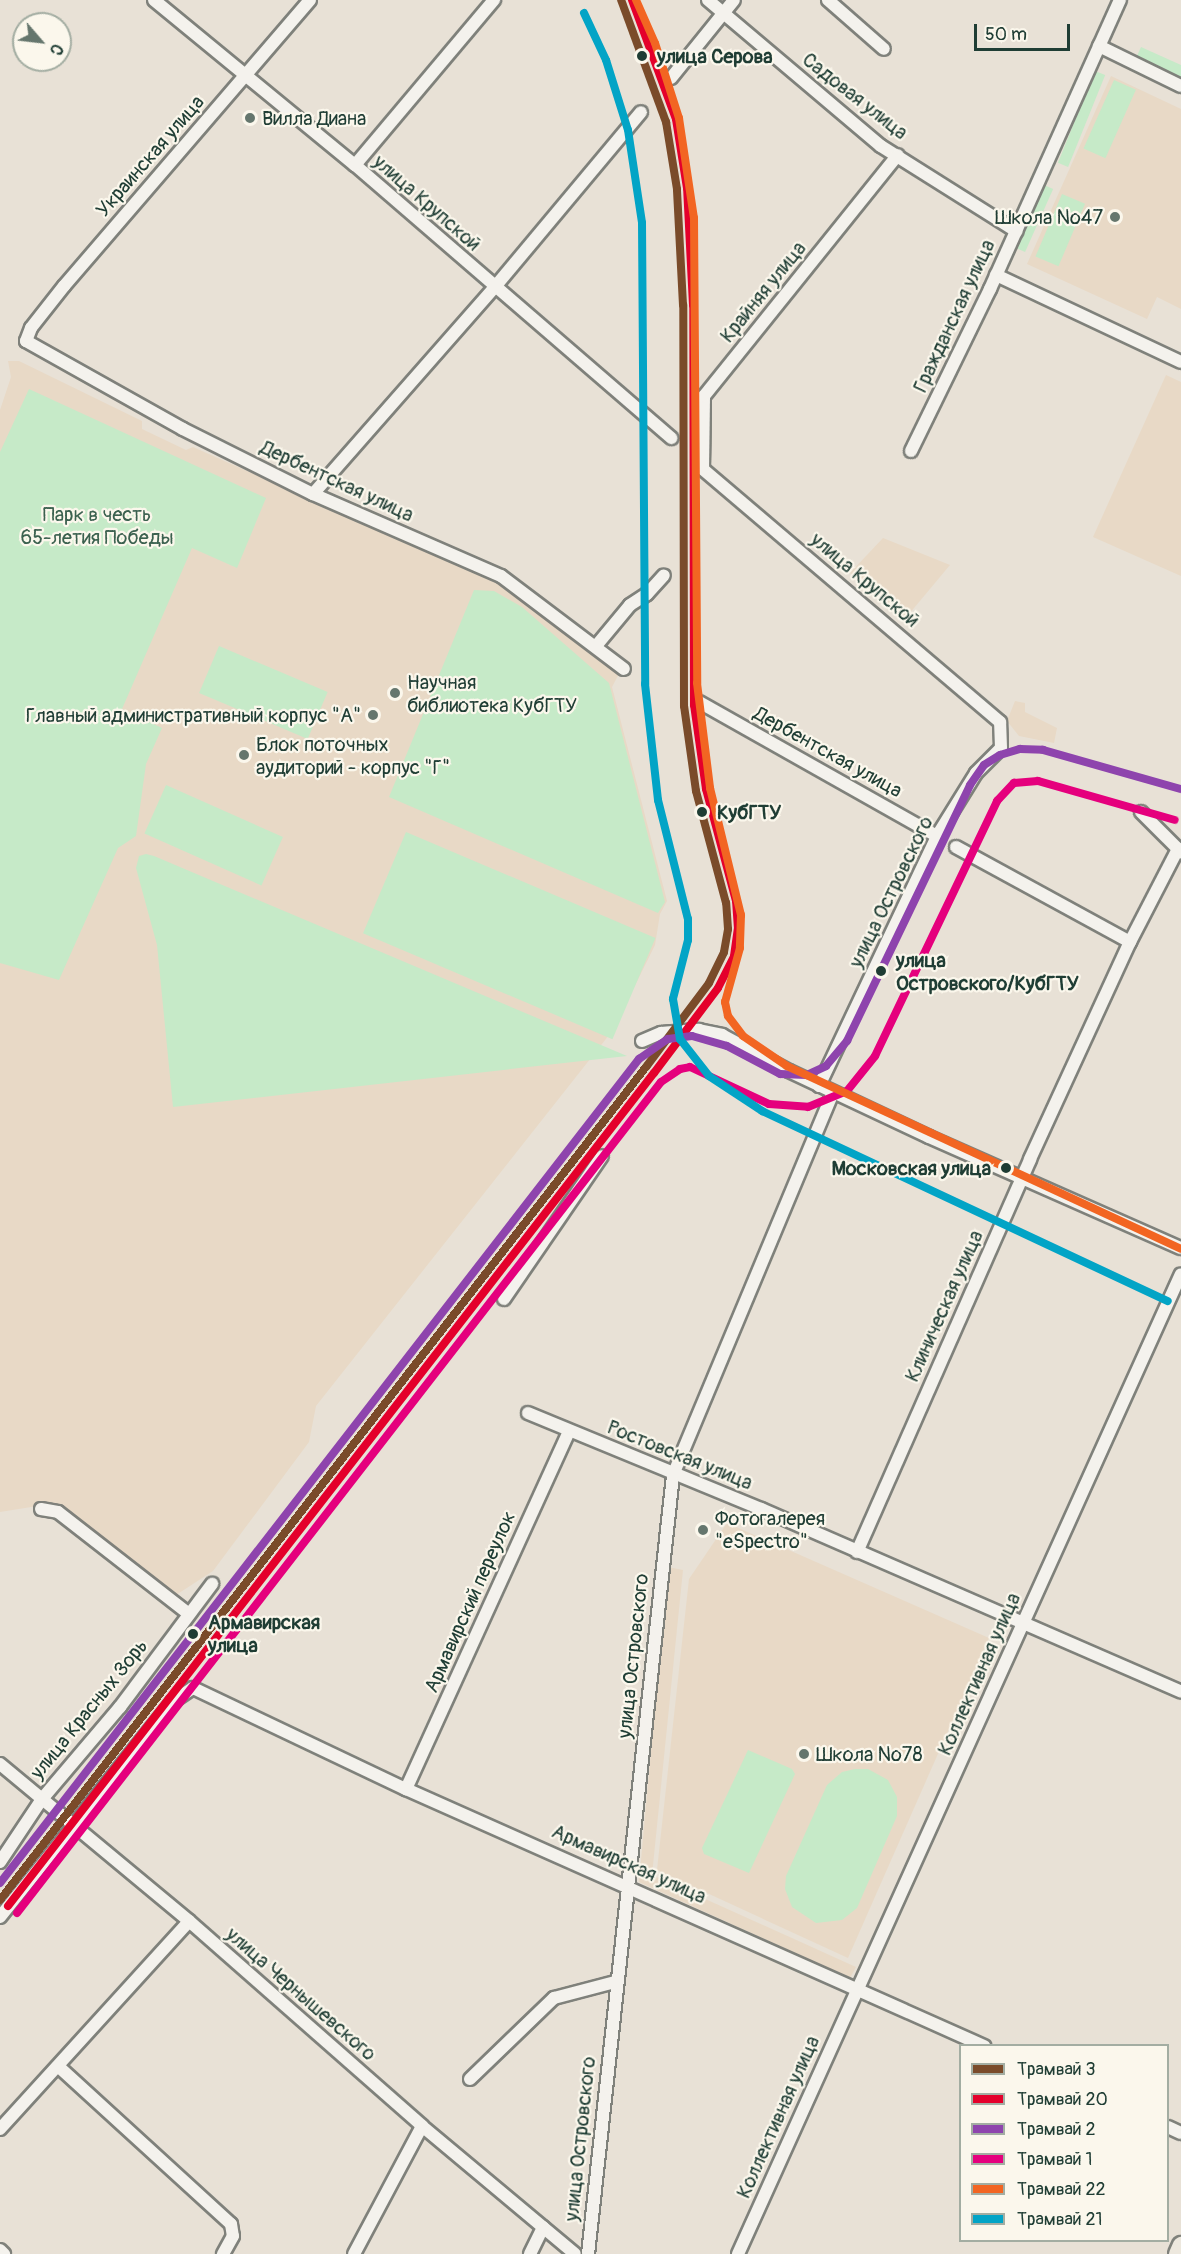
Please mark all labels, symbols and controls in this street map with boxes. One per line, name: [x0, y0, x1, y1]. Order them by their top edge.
north arrow: [12, 12, 72, 72]
scale bar: [977, 12, 1073, 50]
text: 50 m: [985, 23, 1027, 46]
text: С: [45, 40, 67, 59]
place label: улица Серова: [657, 44, 773, 68]
marker: улица Серова: [632, 46, 652, 66]
street label: Садовая улица: [798, 47, 912, 145]
street label: Украинская улица: [91, 90, 209, 222]
place label: Вилла Диана: [262, 106, 366, 130]
marker: Вилла Диана: [243, 111, 257, 125]
street label: улица Крупской: [368, 150, 486, 256]
place label: Школа №47: [995, 205, 1103, 229]
marker: Школа №47: [1108, 210, 1122, 224]
street label: Гражданская улица: [908, 236, 1000, 396]
street label: Крайняя улица: [715, 237, 811, 347]
street label: Дербентская улица: [257, 435, 417, 527]
park label: Парк в честь 65-летия Победы: [21, 503, 173, 550]
street label: улица Крупской: [806, 528, 924, 632]
place label: Научная библиотека КубГТУ: [407, 670, 577, 717]
marker: Научная библиотека КубГТУ: [388, 686, 402, 700]
street label: Дербентская улица: [750, 701, 906, 803]
place label: Главный административный корпус "А": [26, 703, 361, 727]
marker: Главный административный корпус "А": [366, 708, 380, 722]
place label: Блок поточных аудиторий - корпус "Г": [256, 732, 450, 779]
marker: Блок поточных аудиторий - корпус "Г": [237, 748, 251, 762]
place label: КубГТУ: [717, 800, 781, 824]
marker: КубГТУ: [692, 802, 712, 822]
street label: улица Островского: [844, 812, 938, 972]
place label: улица Островского/КубГТУ: [896, 948, 1079, 995]
marker: улица Островского/КубГТУ: [871, 961, 891, 981]
place label: Московская улица: [831, 1156, 991, 1180]
marker: Московская улица: [996, 1158, 1016, 1178]
street label: Клиническая улица: [900, 1227, 988, 1385]
street label: Ростовская улица: [604, 1415, 756, 1495]
place label: Фотогалерея "eSpectro": [715, 1506, 825, 1553]
street label: Армавирский переулок: [419, 1508, 521, 1696]
marker: Фотогалерея "eSpectro": [696, 1523, 710, 1537]
street label: улица Островского: [612, 1572, 654, 1740]
street label: Коллективная улица: [932, 1589, 1026, 1759]
place label: Армавирская улица: [208, 1610, 320, 1657]
marker: Армавирская улица: [183, 1624, 203, 1644]
street label: улица Красных Зорь: [25, 1634, 153, 1784]
place label: Школа №78: [816, 1742, 922, 1766]
marker: Школа №78: [797, 1747, 811, 1761]
street label: Армавирская улица: [548, 1819, 710, 1909]
street label: улица Чернышевского: [221, 1922, 381, 2066]
street label: Коллективная улица: [731, 2032, 825, 2202]
legend: [959, 2044, 1169, 2242]
street label: улица Островского: [559, 2055, 601, 2223]
text: Трамвай 3: [1017, 2058, 1096, 2081]
text: Трамвай 20: [1017, 2088, 1108, 2111]
text: Трамвай 2: [1017, 2118, 1096, 2141]
text: Трамвай 1: [1017, 2148, 1093, 2171]
text: Трамвай 22: [1017, 2178, 1106, 2201]
text: Трамвай 21: [1017, 2208, 1103, 2231]

